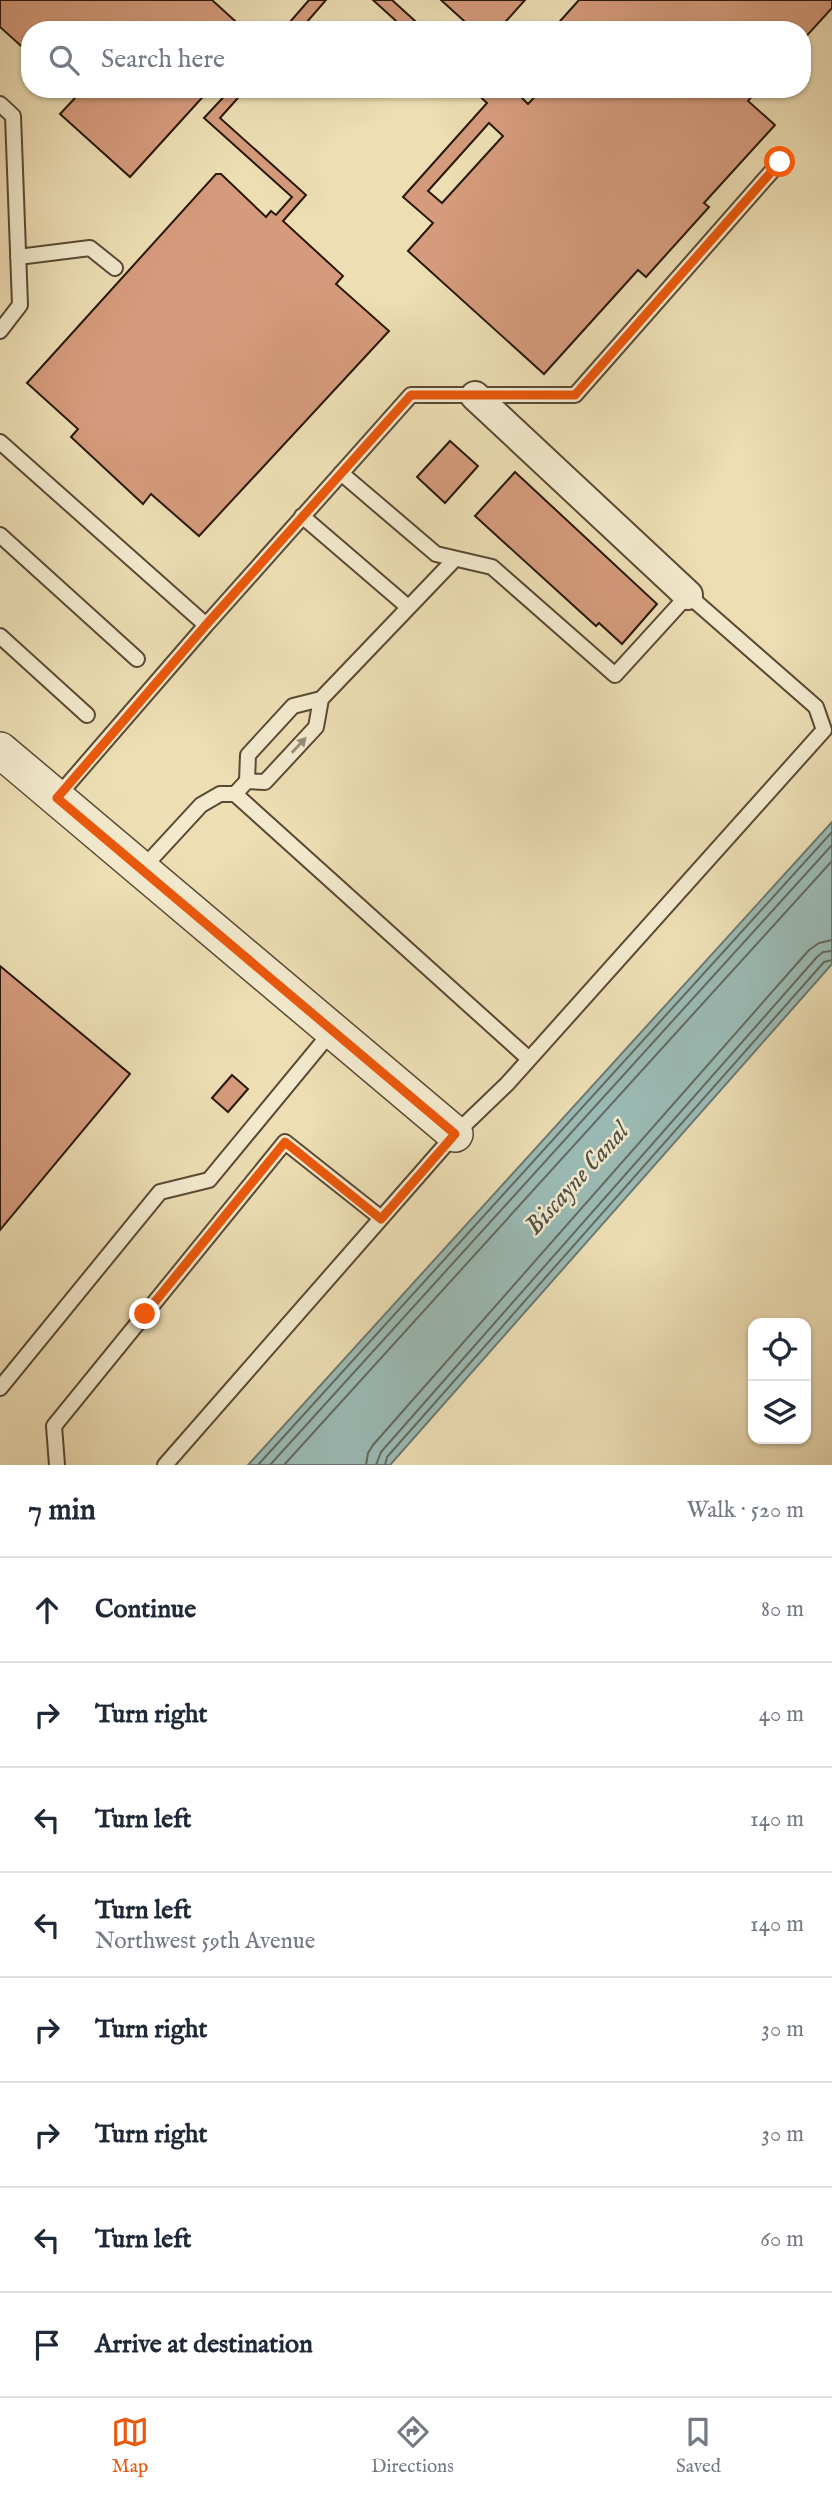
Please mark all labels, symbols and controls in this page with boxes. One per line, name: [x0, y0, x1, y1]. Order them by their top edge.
search box: [21, 21, 811, 98]
icon: search: [45, 41, 83, 79]
text: Search here: [101, 43, 225, 76]
route start: [764, 146, 795, 177]
one-way arrow: [291, 737, 307, 754]
water label: Biscayne Canal: [518, 1114, 638, 1242]
route end: [129, 1298, 160, 1329]
map controls: [748, 1318, 811, 1444]
button: locate: [748, 1318, 811, 1381]
button: layers: [748, 1381, 811, 1444]
text: 7 min: [28, 1492, 96, 1530]
text: Walk · 520 m: [687, 1496, 804, 1525]
icon: ahead: [28, 1591, 66, 1629]
text: Continue: [95, 1593, 196, 1626]
text: 80 m: [761, 1595, 804, 1624]
icon: right: [28, 1696, 66, 1734]
text: Turn right: [95, 1698, 208, 1731]
text: 40 m: [759, 1700, 804, 1729]
icon: left: [28, 1801, 66, 1839]
text: Turn left: [95, 1803, 192, 1836]
text: 140 m: [750, 1805, 804, 1834]
text: Turn left: [95, 1894, 192, 1927]
icon: left: [28, 1906, 66, 1944]
text: 140 m: [750, 1910, 804, 1939]
text: Northwest 59th Avenue: [95, 1927, 315, 1956]
icon: right: [28, 2011, 66, 2049]
text: Turn right: [95, 2013, 208, 2046]
text: 30 m: [761, 2015, 804, 2044]
icon: right: [28, 2116, 66, 2154]
text: Turn right: [95, 2118, 208, 2151]
text: 30 m: [761, 2120, 804, 2149]
icon: left: [28, 2221, 66, 2259]
text: Turn left: [95, 2223, 192, 2256]
text: 60 m: [760, 2225, 804, 2254]
icon: arrive: [28, 2326, 66, 2364]
text: Arrive at destination: [95, 2328, 313, 2361]
tab: Map: [111, 2413, 149, 2479]
tab: Directions: [371, 2413, 454, 2479]
tab: Saved: [676, 2413, 721, 2479]

